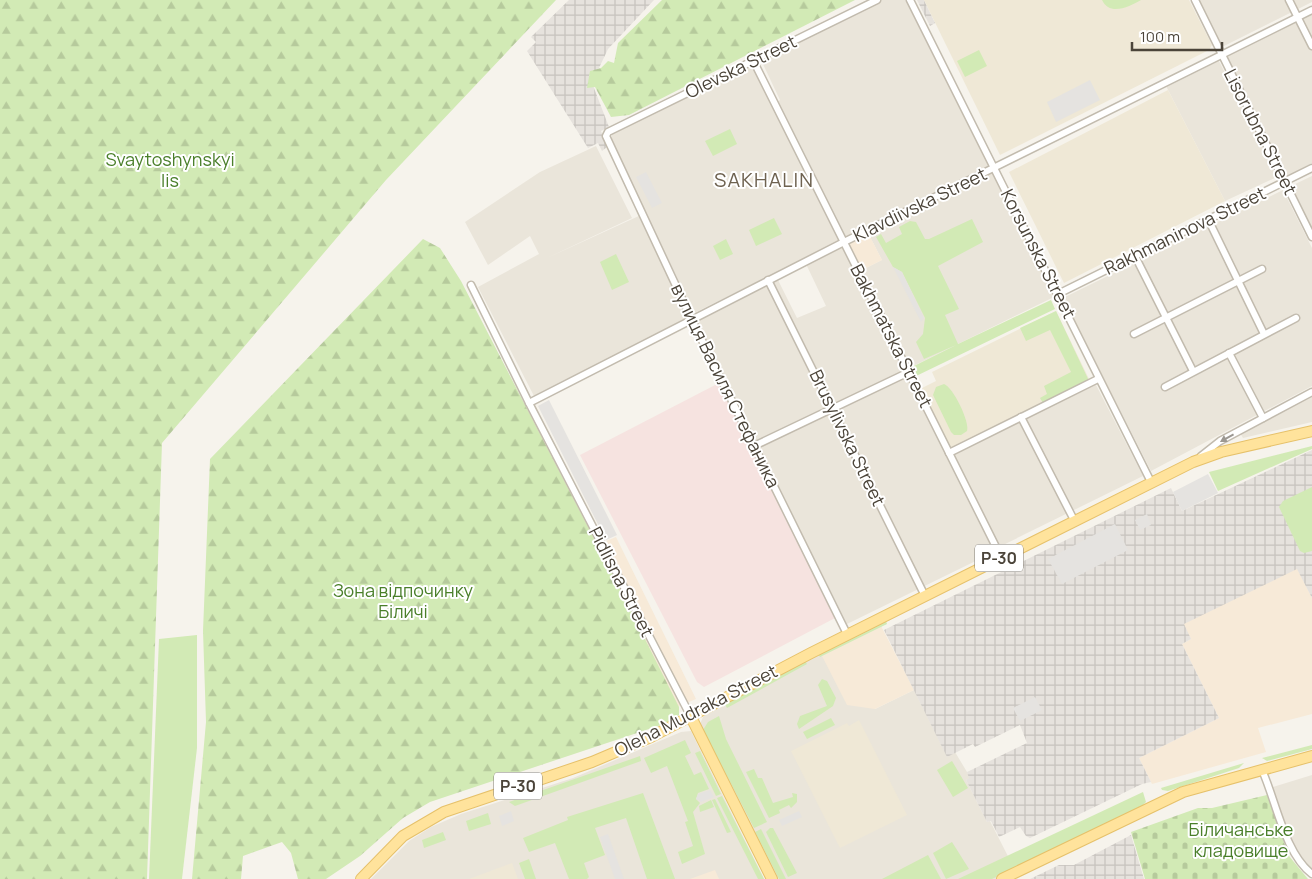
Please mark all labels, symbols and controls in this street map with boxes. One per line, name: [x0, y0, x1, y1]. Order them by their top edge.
scale bar: [1132, 20, 1222, 52]
text: 100 m: [1140, 26, 1180, 47]
street label: Olevska Street: [681, 29, 800, 103]
street label: Lisorubna Street: [1219, 64, 1303, 199]
park label: Svaytoshynskyi lis: [105, 147, 235, 192]
street label: Klavdiivska Street: [849, 161, 990, 247]
district label: SAKHALIN: [714, 166, 814, 193]
street label: Rakhmaninova Street: [1100, 180, 1269, 280]
street label: Korsunska Street: [996, 185, 1082, 322]
street label: Bakhmatska Street: [845, 260, 938, 411]
street label: вулиця Василя Стефаника: [666, 279, 786, 492]
street label: Brusylivska Street: [804, 365, 891, 510]
one-way arrow: [1219, 434, 1234, 442]
street label: Pidlisna Street: [584, 522, 660, 641]
road number: Р-30: [975, 544, 1023, 572]
park label: Зона відпочинку Біличі: [333, 578, 474, 623]
street label: Oleha Mudraka Street: [610, 659, 781, 762]
road number: Р-30: [494, 772, 542, 799]
park label: Біличанське кладовище: [1189, 817, 1293, 862]

